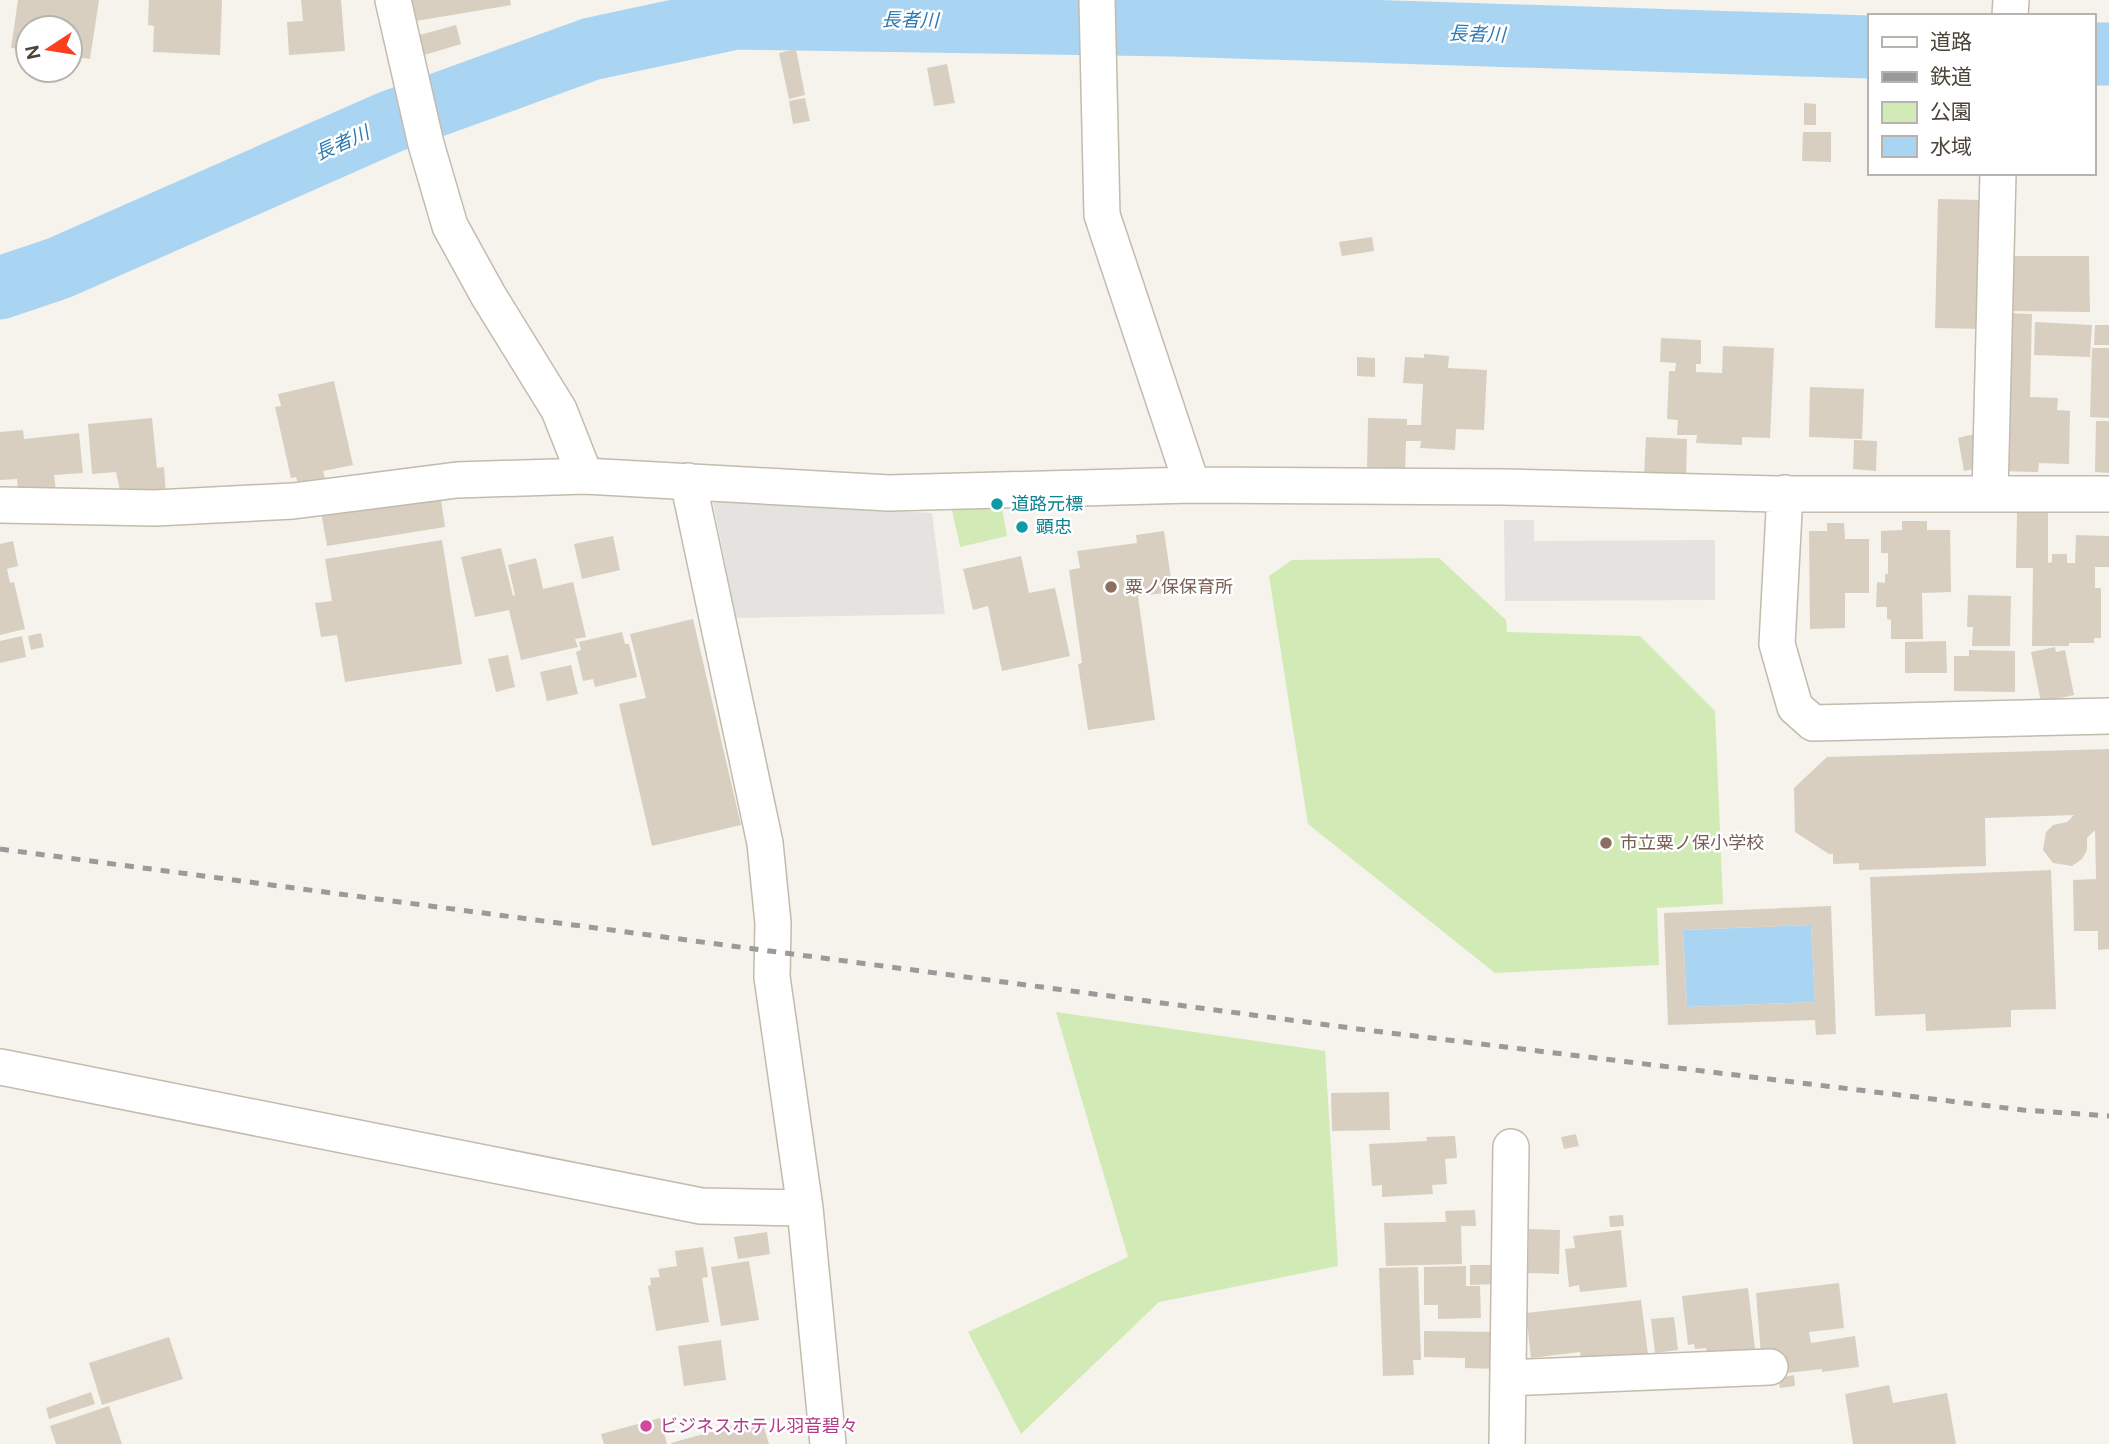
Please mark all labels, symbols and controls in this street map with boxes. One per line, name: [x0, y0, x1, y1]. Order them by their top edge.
water label: 長者川: [881, 7, 941, 33]
north arrow: [14, 14, 84, 84]
legend: [1868, 14, 2095, 175]
water label: 長者川: [1448, 21, 1508, 48]
text: 道路: [1930, 28, 1972, 56]
text: N: [19, 43, 47, 62]
text: 鉄道: [1930, 63, 1972, 91]
text: 公園: [1930, 98, 1972, 126]
water label: 長者川: [311, 119, 375, 166]
text: 水域: [1930, 133, 1972, 161]
place label: 道路元標: [1011, 492, 1083, 516]
marker: 道路元標: [989, 496, 1005, 512]
place label: 顕忠: [1036, 515, 1072, 539]
marker: 顕忠: [1014, 519, 1030, 535]
place label: 粟ノ保保育所: [1125, 575, 1233, 599]
marker: 粟ノ保保育所: [1103, 579, 1119, 595]
place label: 市立粟ノ保小学校: [1620, 831, 1764, 855]
marker: 市立粟ノ保小学校: [1598, 835, 1614, 851]
place label: ビジネスホテル羽音碧々: [660, 1414, 858, 1438]
marker: ビジネスホテル羽音碧々: [638, 1418, 654, 1434]

